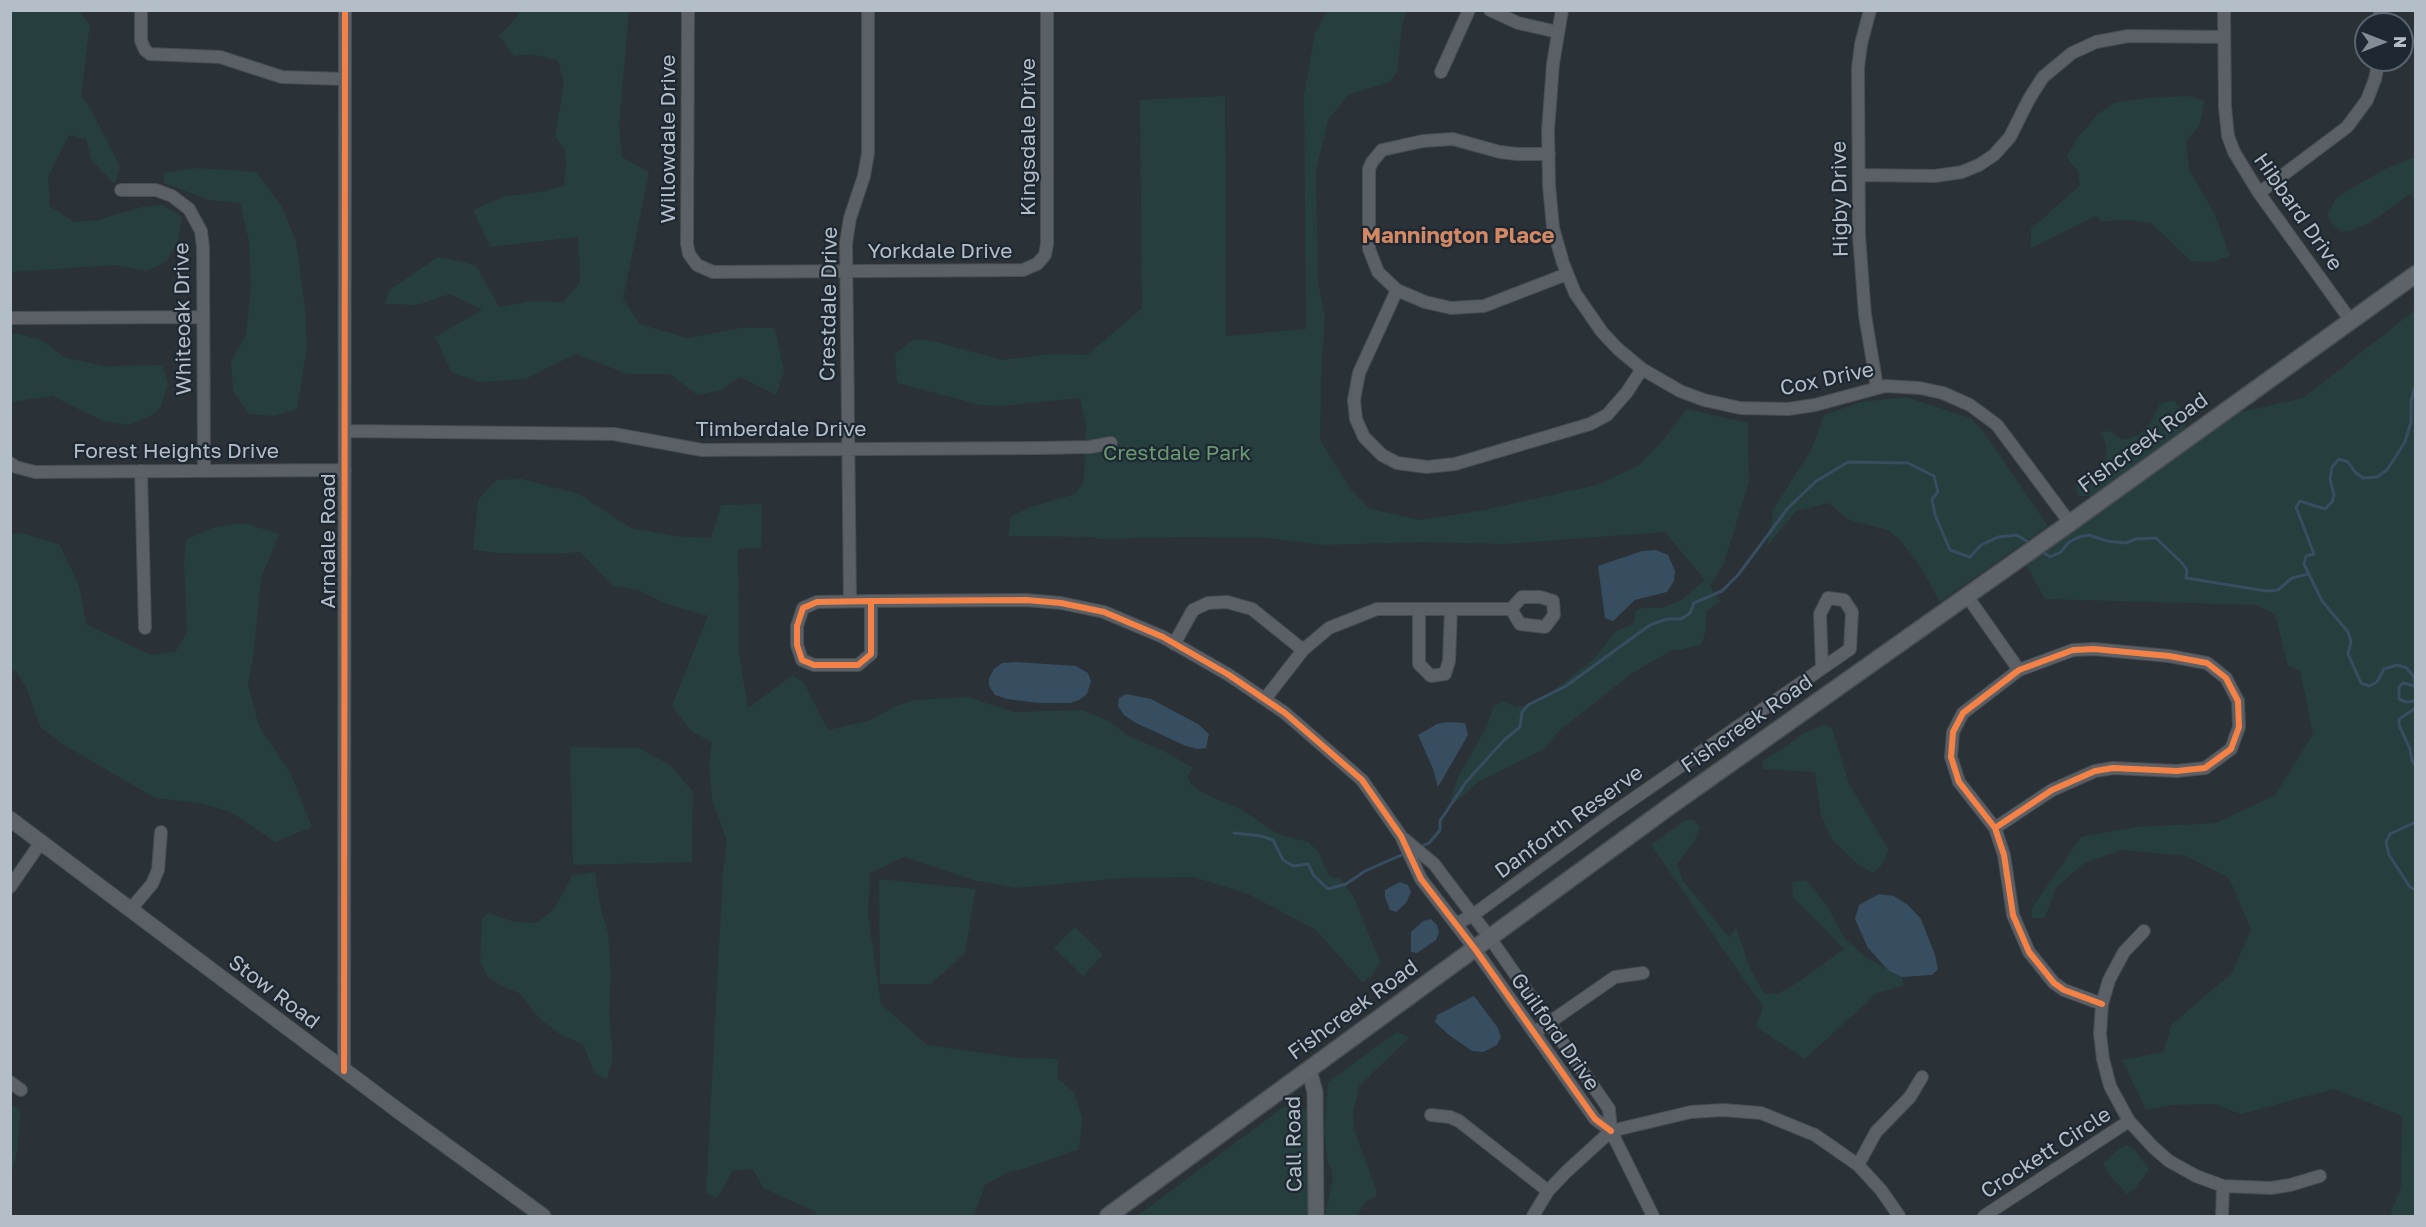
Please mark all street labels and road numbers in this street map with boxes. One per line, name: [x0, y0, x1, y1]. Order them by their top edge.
street label: Willowdale Drive: [655, 55, 681, 223]
street label: Kingsdale Drive: [1015, 58, 1041, 216]
street label: Higby Drive: [1826, 141, 1854, 257]
street label: Hibbard Drive: [2248, 148, 2348, 276]
street label: Crestdale Drive: [815, 226, 843, 382]
street label: Yorkdale Drive: [868, 238, 1012, 264]
street label: Whiteoak Drive: [169, 242, 197, 396]
street label: Cox Drive: [1778, 357, 1876, 401]
street label: Fishcreek Road: [2073, 387, 2213, 499]
street label: Timberdale Drive: [695, 416, 867, 442]
street label: Forest Heights Drive: [73, 438, 279, 464]
street label: Arndale Road: [315, 473, 341, 609]
street label: Fishcreek Road: [1676, 669, 1818, 779]
street label: Danforth Reserve: [1490, 760, 1648, 884]
street label: Stow Road: [223, 950, 325, 1034]
street label: Fishcreek Road: [1283, 954, 1423, 1066]
street label: Guilford Drive: [1505, 968, 1605, 1096]
street label: Call Road: [1281, 1096, 1307, 1192]
street label: Crockett Circle: [1976, 1102, 2116, 1204]

